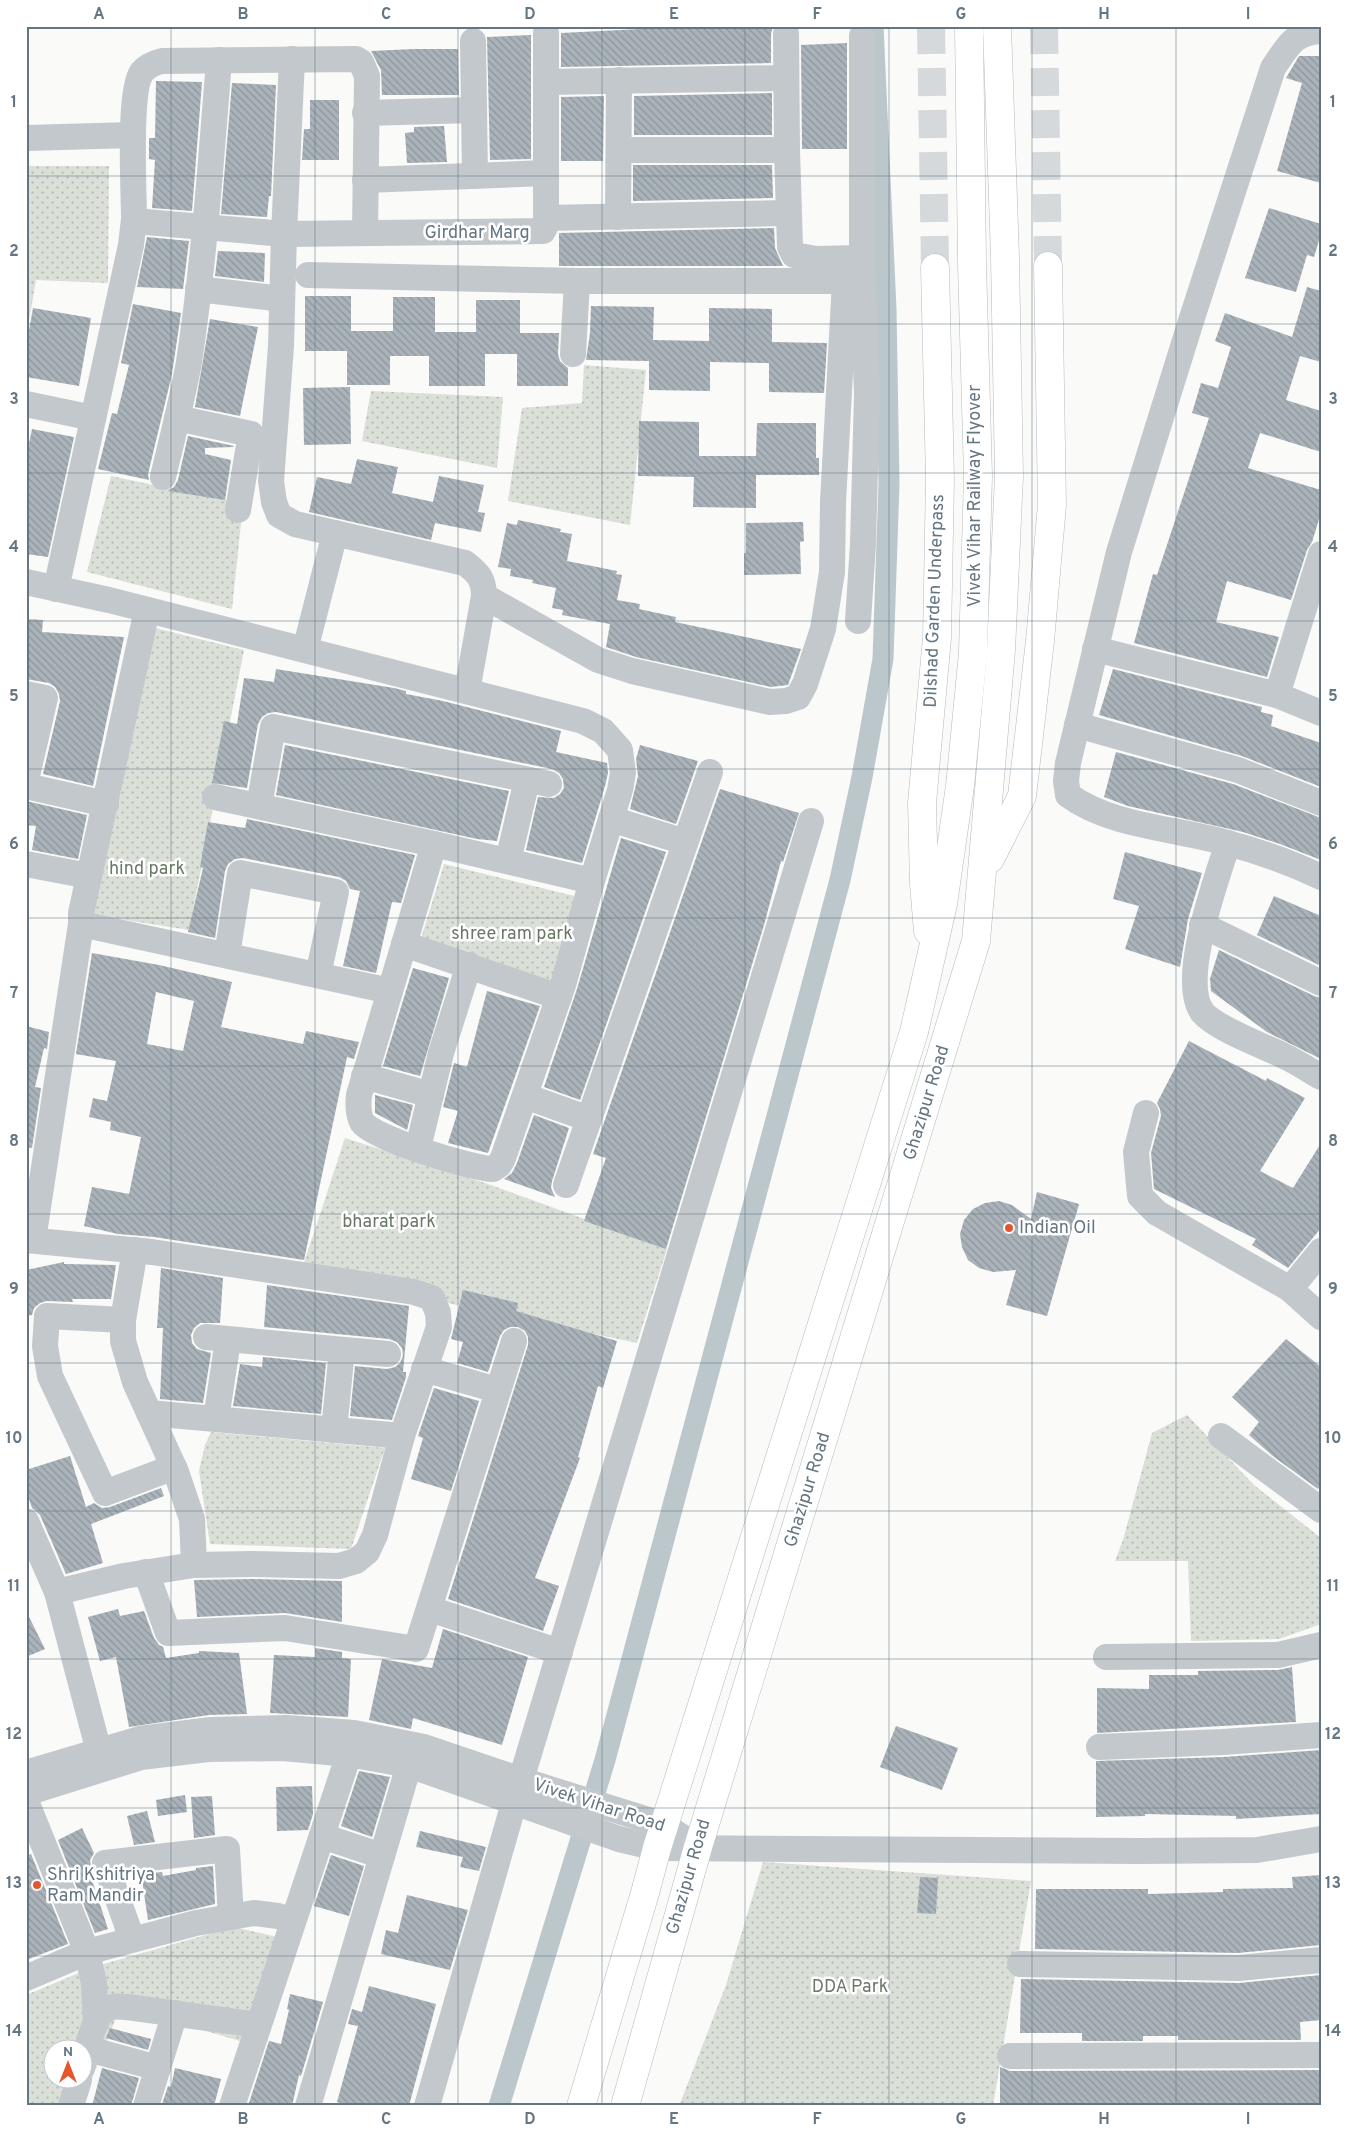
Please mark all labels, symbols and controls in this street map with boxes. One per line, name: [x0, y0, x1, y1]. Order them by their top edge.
text: A: [93, 5, 105, 25]
text: B: [237, 5, 249, 25]
text: C: [381, 5, 391, 25]
text: D: [524, 5, 536, 25]
text: E: [669, 5, 679, 25]
text: F: [812, 5, 822, 25]
text: G: [956, 5, 966, 25]
text: H: [1098, 5, 1110, 25]
text: I: [1246, 5, 1250, 25]
text: 1: [11, 93, 17, 113]
text: 1: [1330, 93, 1336, 113]
street label: Girdhar Marg: [424, 222, 530, 245]
text: 2: [9, 242, 19, 262]
text: 2: [1328, 242, 1338, 262]
street label: Vivek Vihar Railway Flyover: [964, 385, 987, 607]
text: 3: [9, 390, 19, 410]
text: 3: [1328, 390, 1338, 410]
street label: Dilshad Garden Underpass: [920, 494, 950, 708]
text: 4: [9, 538, 19, 558]
text: 4: [1328, 538, 1338, 558]
text: 5: [9, 687, 19, 707]
text: 5: [1328, 687, 1338, 707]
text: 6: [9, 835, 19, 855]
text: 6: [1328, 835, 1338, 855]
park label: hind park: [109, 858, 185, 881]
park label: shree ram park: [451, 923, 573, 946]
text: 7: [10, 984, 18, 1004]
text: 7: [1329, 984, 1337, 1004]
street label: Ghazipur Road: [899, 1043, 955, 1163]
text: 8: [9, 1132, 19, 1152]
text: 8: [1328, 1132, 1338, 1152]
park label: bharat park: [342, 1211, 436, 1234]
place label: Indian Oil: [1019, 1217, 1096, 1240]
marker: Indian Oil: [1003, 1222, 1015, 1234]
text: 9: [9, 1280, 19, 1300]
text: 9: [1328, 1280, 1338, 1300]
text: 10: [6, 1429, 22, 1449]
text: 10: [1325, 1429, 1341, 1449]
street label: Ghazipur Road: [780, 1430, 836, 1550]
text: 11: [8, 1577, 20, 1597]
text: 11: [1327, 1577, 1339, 1597]
text: 12: [6, 1725, 22, 1745]
text: 12: [1325, 1725, 1341, 1745]
street label: Vivek Vihar Road: [530, 1774, 668, 1838]
street label: Ghazipur Road: [662, 1817, 716, 1937]
place label: Shri Kshitriya Ram Mandir: [47, 1864, 155, 1908]
text: 13: [6, 1874, 22, 1894]
text: 13: [1325, 1874, 1341, 1894]
marker: Shri Kshitriya Ram Mandir: [31, 1879, 43, 1891]
park label: DDA Park: [812, 1976, 888, 1999]
text: 14: [6, 2022, 22, 2042]
text: 14: [1325, 2022, 1341, 2042]
north arrow: [42, 2040, 92, 2090]
text: N: [63, 2044, 73, 2061]
text: A: [93, 2110, 105, 2130]
text: B: [237, 2110, 249, 2130]
text: C: [381, 2110, 391, 2130]
text: D: [524, 2110, 536, 2130]
text: E: [669, 2110, 679, 2130]
text: F: [812, 2110, 822, 2130]
text: G: [956, 2110, 966, 2130]
text: H: [1098, 2110, 1110, 2130]
text: I: [1246, 2110, 1250, 2130]

